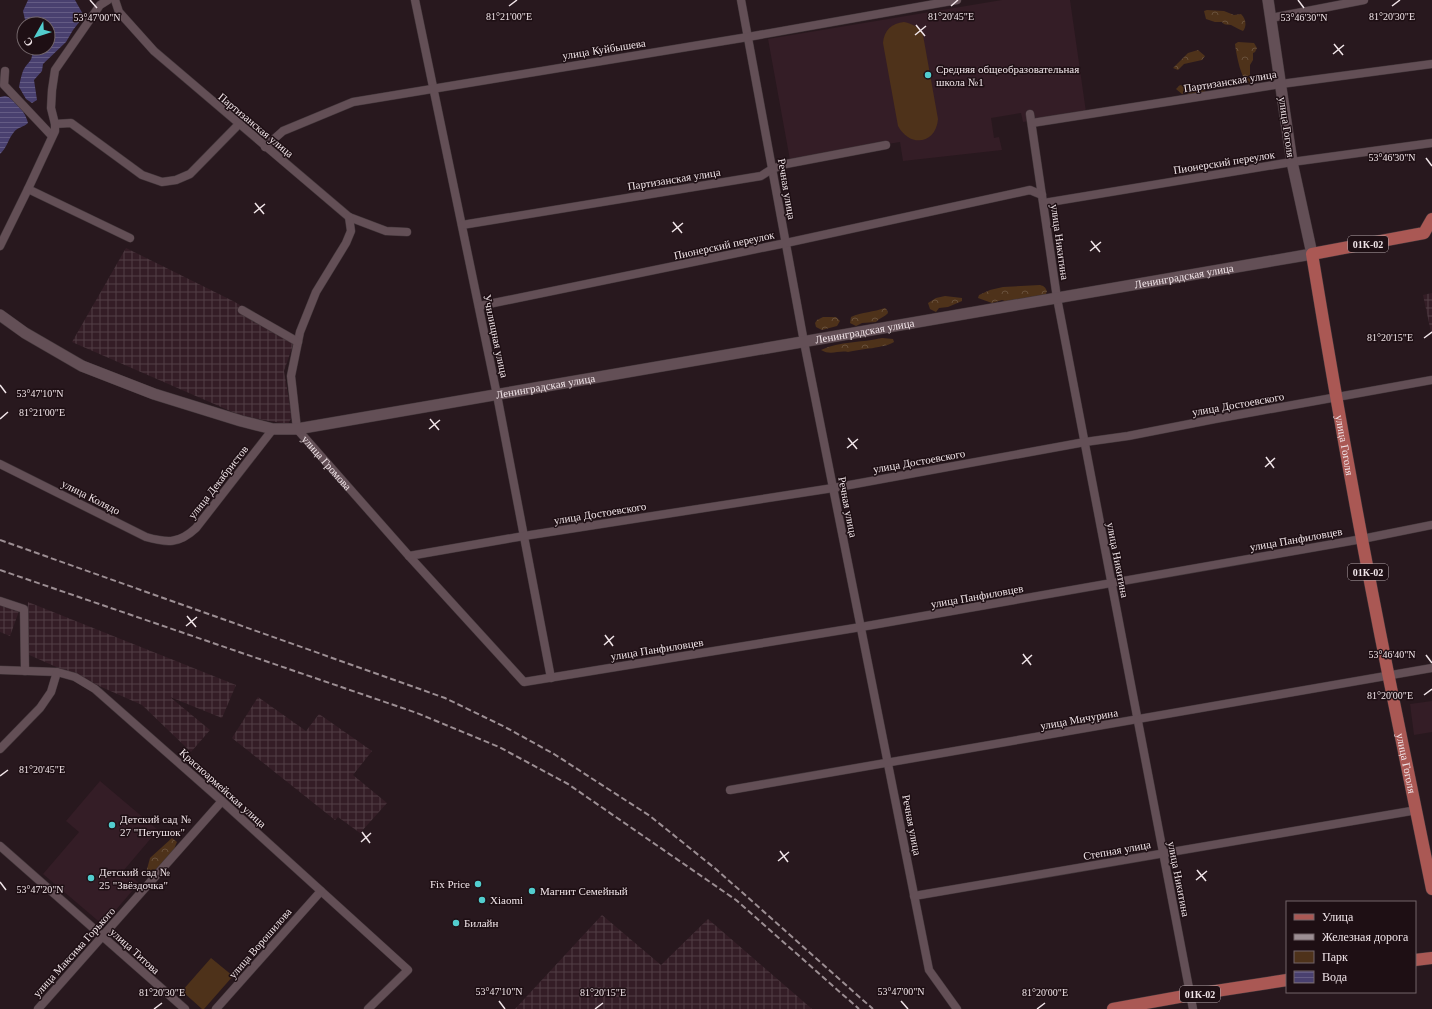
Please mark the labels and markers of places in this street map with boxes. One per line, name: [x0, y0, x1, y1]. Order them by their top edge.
place label: Средняя общеобразовательная школа №1: [936, 63, 1079, 88]
marker: Средняя общеобразовательная школа №1: [923, 70, 933, 80]
place label: Детский сад № 27 "Петушок": [120, 813, 191, 838]
marker: Детский сад № 27 "Петушок": [107, 820, 117, 830]
place label: Детский сад № 25 "Звёздочка": [99, 866, 170, 891]
marker: Детский сад № 25 "Звёздочка": [86, 873, 96, 883]
place label: Fix Price: [430, 878, 470, 890]
marker: Fix Price: [473, 879, 483, 889]
place label: Магнит Семейный: [540, 885, 628, 897]
marker: Магнит Семейный: [527, 886, 537, 896]
place label: Xiaomi: [490, 894, 523, 906]
marker: Xiaomi: [477, 895, 487, 905]
place label: Билайн: [464, 917, 498, 929]
marker: Билайн: [451, 918, 461, 928]

